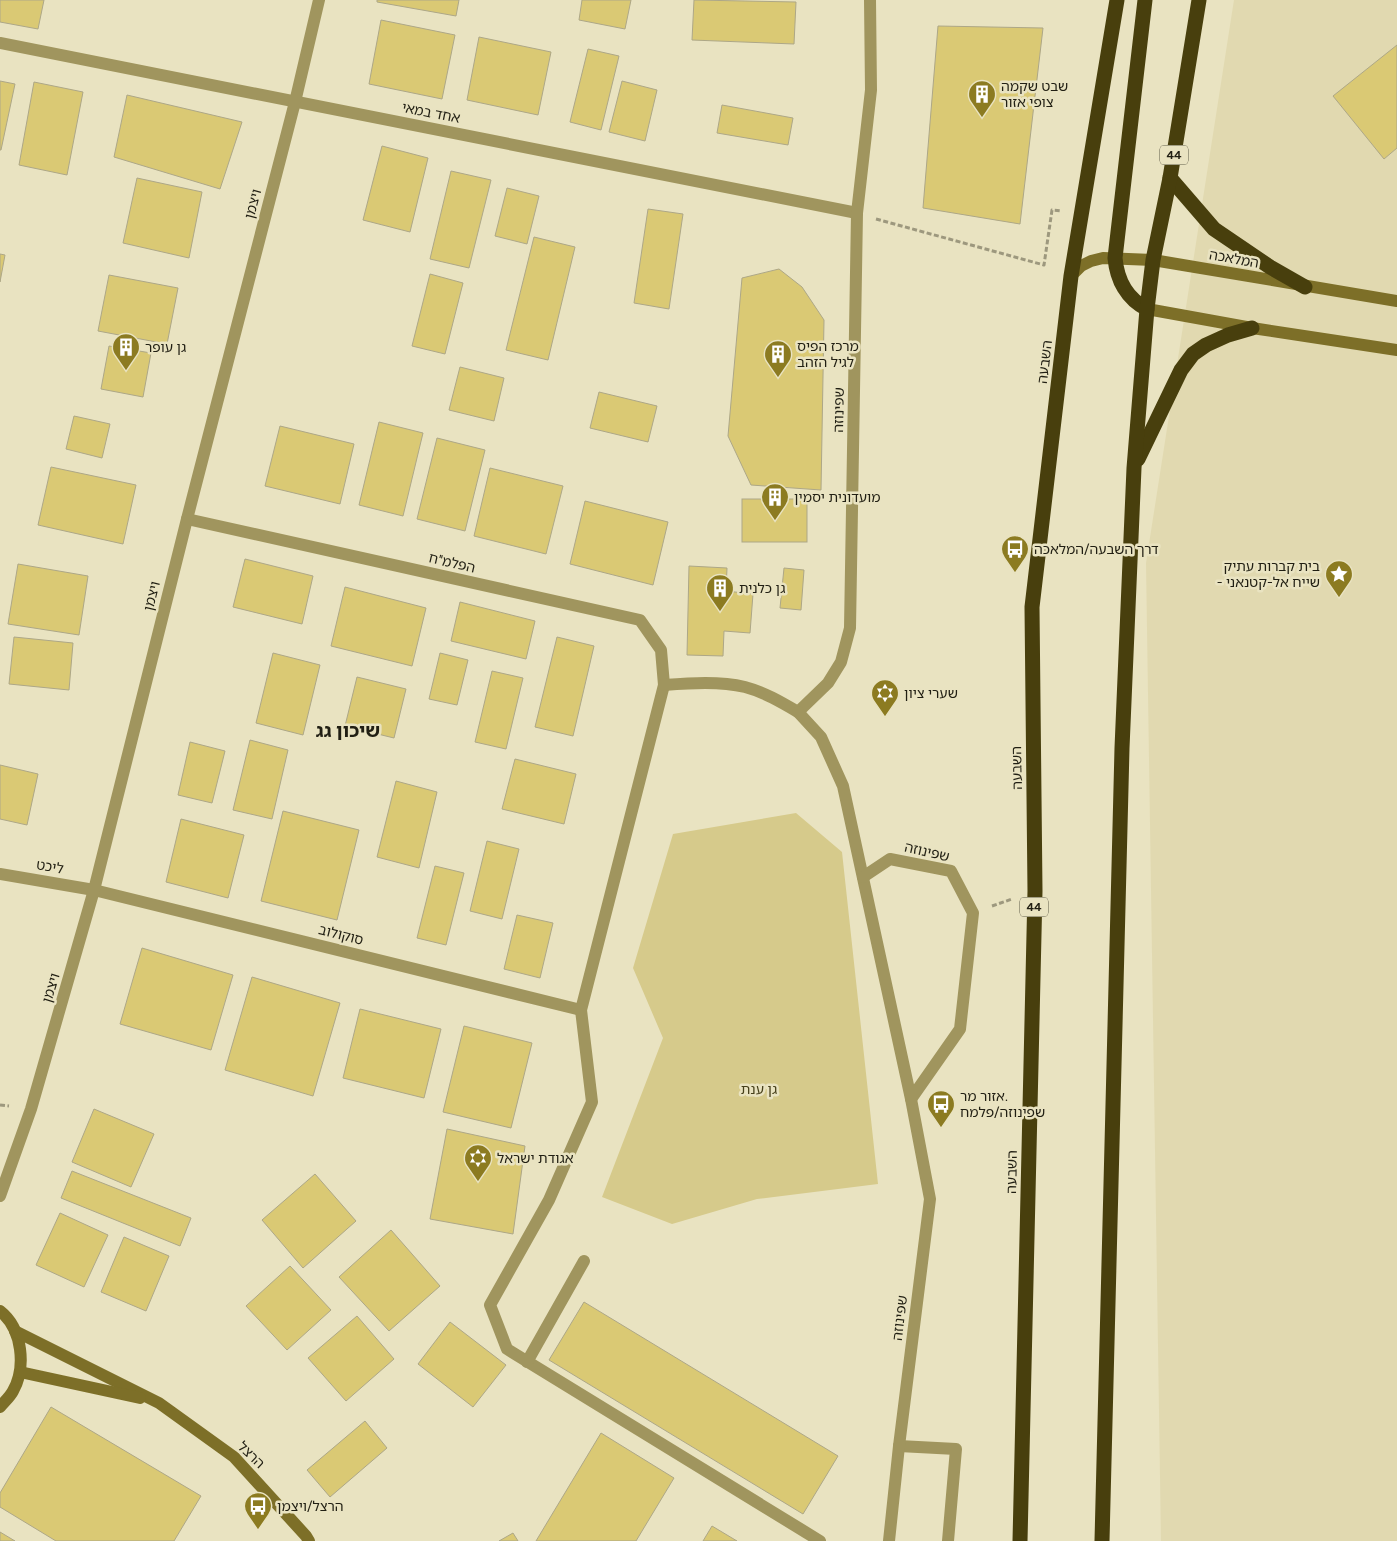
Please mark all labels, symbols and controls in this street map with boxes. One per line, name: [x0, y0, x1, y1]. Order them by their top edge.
place label: שבט שקמה צופי אזור: [1001, 78, 1068, 111]
building icon: שבט שקמה צופי אזור: [967, 79, 997, 118]
street label: אחד במאי: [400, 99, 462, 127]
road number: 44: [1160, 146, 1188, 164]
street label: ויצמן: [241, 187, 265, 221]
street label: המלאכה: [1208, 246, 1260, 272]
building icon: גן עופר: [111, 332, 141, 371]
place label: מרכז הפיס לגיל הזהב: [797, 338, 859, 371]
place label: גן עופר: [145, 339, 186, 356]
building icon: מרכז הפיס לגיל הזהב: [763, 339, 793, 378]
street label: השבעה: [1034, 339, 1056, 385]
street label: שפינוזה: [830, 387, 848, 433]
building icon: מועדונית יסמין: [760, 482, 790, 521]
place label: מועדונית יסמין: [794, 489, 881, 506]
bus stop icon: דרך השבעה/המלאכה: [1000, 534, 1030, 573]
place label: דרך השבעה/המלאכה: [1034, 541, 1159, 558]
street label: הפלמ"ח: [427, 549, 477, 577]
place label: בית קברות עתיק - שייח אל-קטנאני: [1217, 558, 1320, 591]
place icon: בית קברות עתיק - שייח אל-קטנאני: [1324, 559, 1354, 598]
building icon: גן כלנית: [705, 573, 735, 612]
street label: ויצמן: [140, 579, 164, 613]
place label: גן כלנית: [739, 580, 785, 597]
synagogue icon: שערי ציון: [870, 678, 900, 717]
place label: שערי ציון: [904, 685, 958, 702]
district label: שיכון גג: [316, 719, 380, 742]
street label: השבעה: [1008, 746, 1026, 790]
street label: שפינוזה: [903, 839, 951, 865]
street label: ליכט: [35, 856, 65, 878]
road number: 44: [1020, 898, 1048, 916]
street label: סוקולוב: [317, 921, 365, 949]
street label: ויצמן: [38, 971, 64, 1005]
park label: גן ענת: [741, 1081, 777, 1098]
place label: אזור מר. שפינוזה/פלמח: [960, 1088, 1045, 1121]
bus stop icon: אזור מר. שפינוזה/פלמח: [926, 1089, 956, 1128]
synagogue icon: אגודת ישראל: [463, 1143, 493, 1182]
place label: אגודת ישראל: [497, 1150, 574, 1167]
street label: השבעה: [1003, 1150, 1021, 1194]
street label: שפינוזה: [889, 1294, 911, 1342]
street label: הרצל: [234, 1438, 268, 1472]
bus stop icon: הרצל/ויצמן: [243, 1491, 273, 1530]
place label: הרצל/ויצמן: [277, 1498, 344, 1515]

